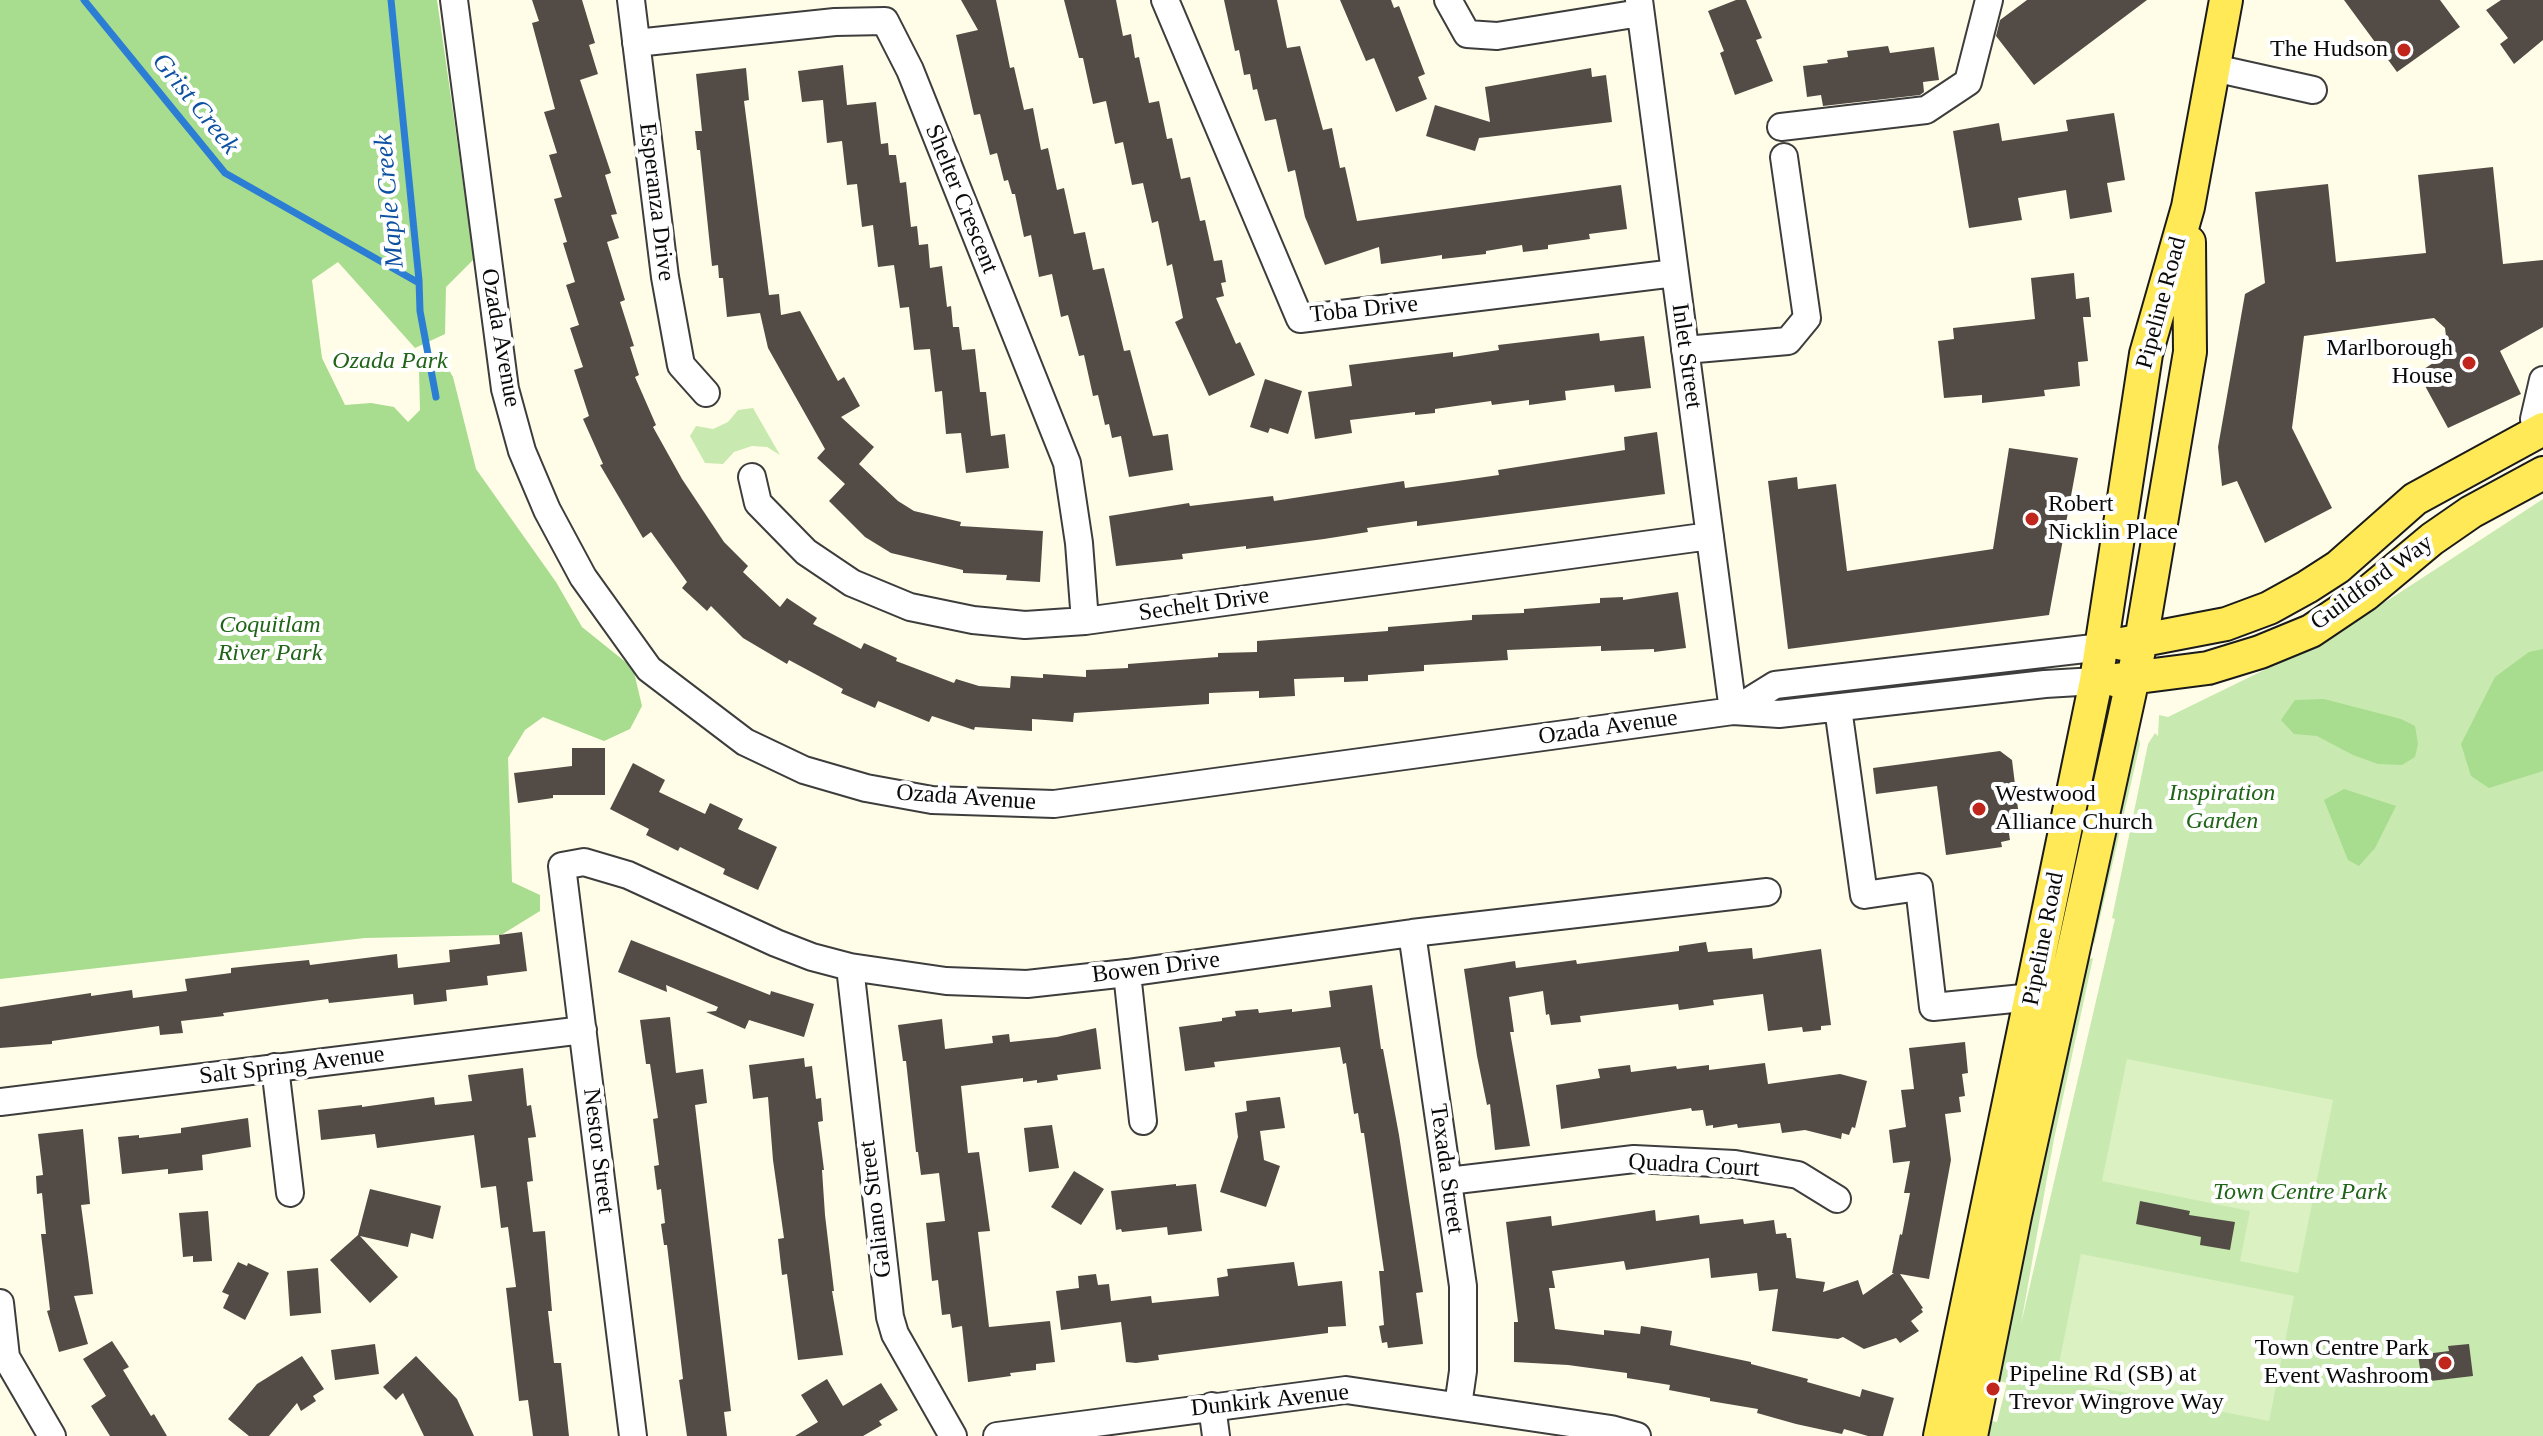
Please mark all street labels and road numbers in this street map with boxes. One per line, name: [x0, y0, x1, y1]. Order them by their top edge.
street label: Shelter Crescent: [918, 120, 1004, 278]
street label: Esperanza Drive: [632, 121, 680, 283]
street label: Pipeline Road: [2131, 234, 2193, 372]
street label: Ozada Avenue: [474, 266, 526, 410]
street label: Toba Drive: [1309, 290, 1419, 330]
street label: Inlet Street: [1664, 302, 1708, 410]
street label: Guildford Way: [2305, 529, 2439, 637]
street label: Sechelt Drive: [1137, 582, 1271, 628]
street label: Ozada Avenue: [1537, 704, 1679, 752]
street label: Ozada Avenue: [895, 779, 1037, 817]
street label: Pipeline Road: [2017, 870, 2071, 1008]
street label: Bowen Drive: [1090, 946, 1222, 990]
street label: Salt Spring Avenue: [198, 1040, 386, 1092]
street label: Nestor Street: [576, 1087, 620, 1215]
street label: Texada Street: [1423, 1102, 1469, 1236]
street label: Galiano Street: [853, 1139, 899, 1279]
street label: Quadra Court: [1628, 1148, 1760, 1184]
street label: Dunkirk Avenue: [1190, 1378, 1350, 1424]

